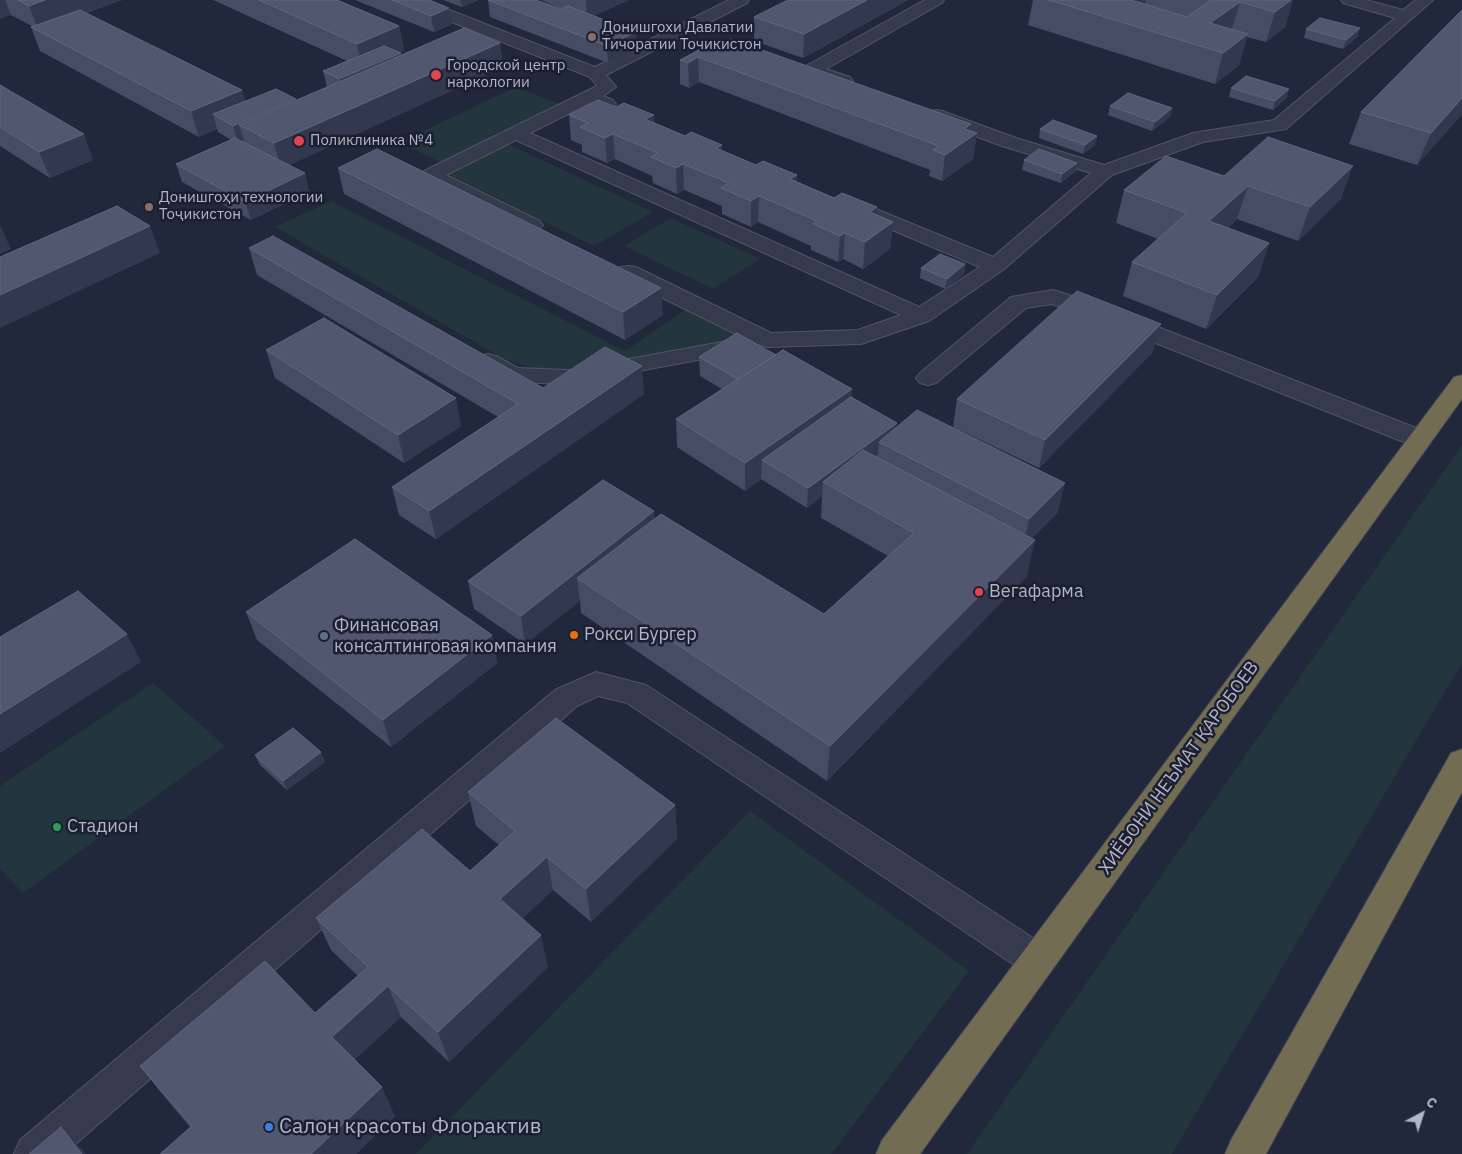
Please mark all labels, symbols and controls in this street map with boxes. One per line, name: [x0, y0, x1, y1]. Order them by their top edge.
place label: Донишгохи Давлатии Тичоратии Точикистон: [602, 19, 762, 54]
marker: Донишгохи Давлатии Тичоратии Точикистон: [586, 31, 598, 43]
place label: Городской центр наркологии: [447, 57, 566, 92]
marker: Городской центр наркологии: [429, 68, 443, 82]
place label: Поликлиника №4: [310, 132, 433, 150]
marker: Поликлиника №4: [292, 134, 306, 148]
place label: Донишгоҳи технологии Тоҷикистон: [159, 189, 323, 224]
marker: Донишгоҳи технологии Тоҷикистон: [143, 201, 155, 213]
place label: Вегафарма: [989, 581, 1083, 603]
marker: Вегафарма: [973, 586, 985, 598]
place label: Финансовая консалтинговая компания: [334, 615, 557, 658]
place label: Рокси Бургер: [584, 624, 697, 646]
marker: Рокси Бургер: [568, 629, 580, 641]
marker: Финансовая консалтинговая компания: [318, 630, 330, 642]
street label: ХИЁБОНИ НЕЪМАТ ҚАРОБОЕВ: [1094, 657, 1264, 879]
place label: Стадион: [67, 816, 138, 838]
marker: Стадион: [51, 821, 63, 833]
north arrow: [1397, 1089, 1447, 1139]
text: С: [1422, 1093, 1441, 1112]
place label: Салон красоты Флорактив: [279, 1114, 541, 1140]
marker: Салон красоты Флорактив: [263, 1121, 275, 1133]

